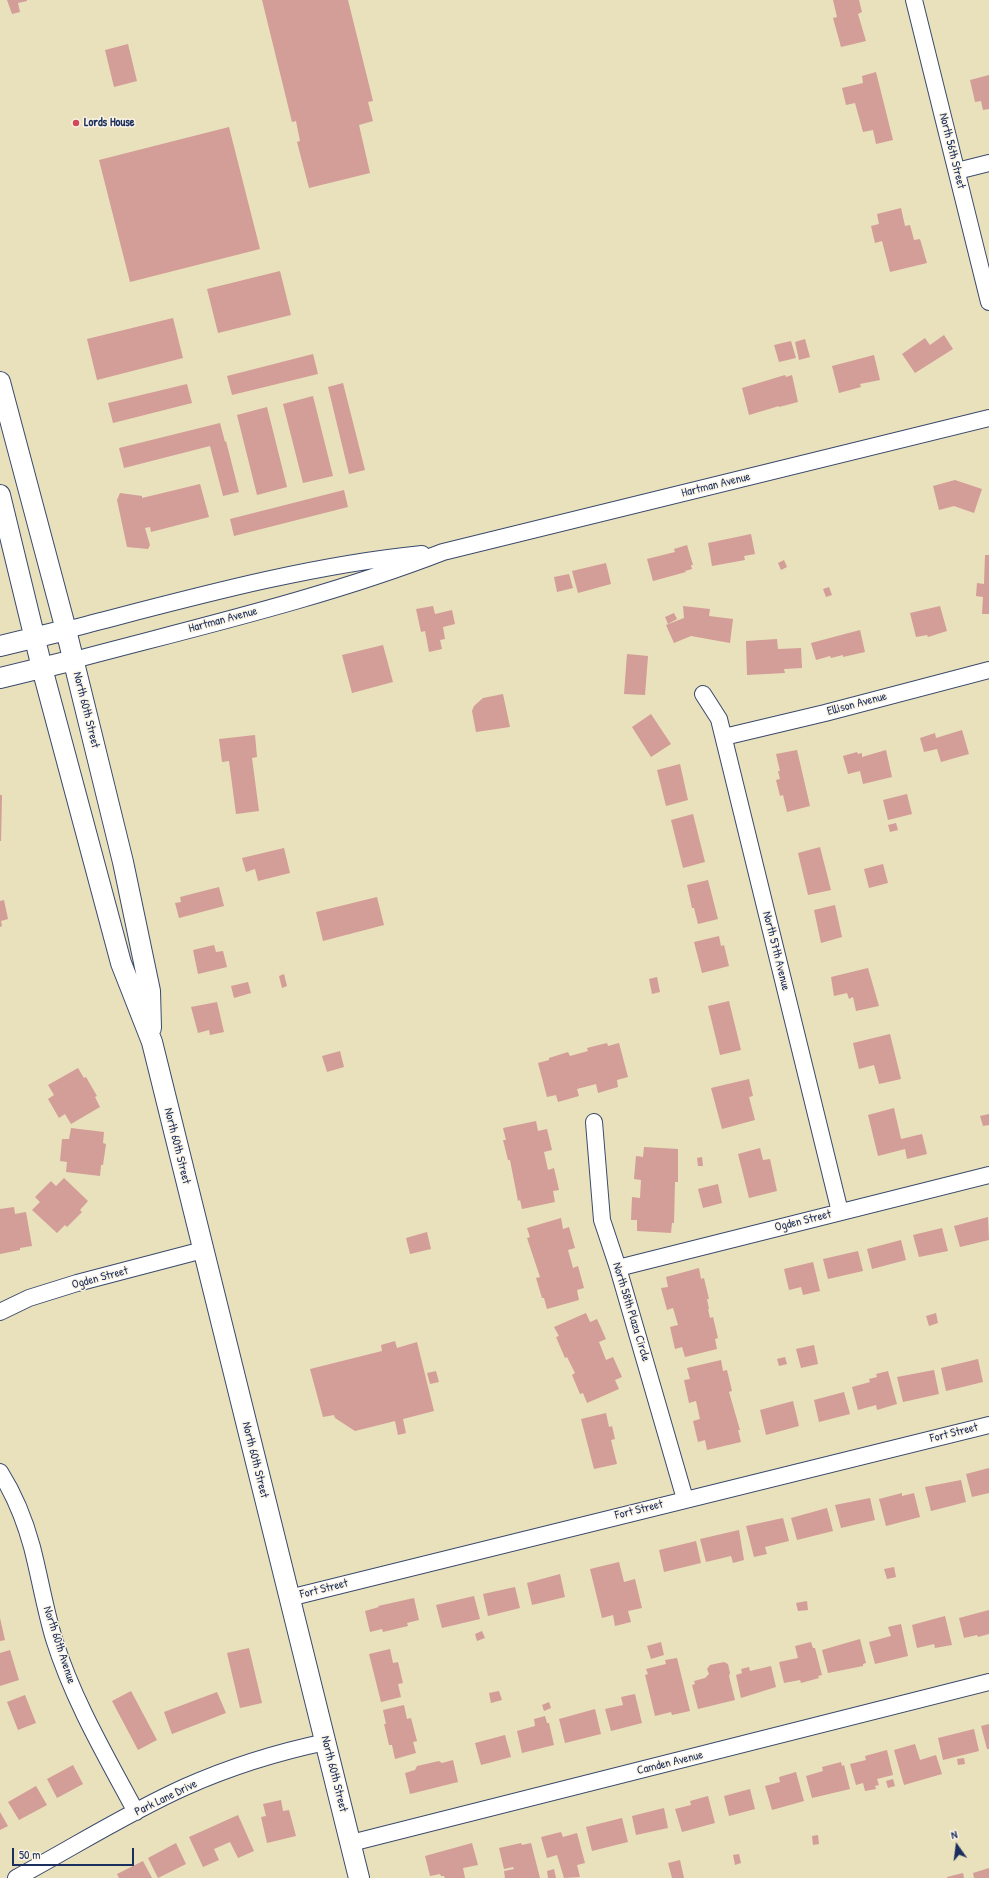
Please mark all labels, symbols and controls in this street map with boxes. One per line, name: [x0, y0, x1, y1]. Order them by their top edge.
street label: North 56th Street: [936, 112, 968, 190]
place label: Lords House: [84, 116, 135, 130]
marker: Lords House: [71, 118, 81, 128]
street label: Hartman Avenue: [680, 469, 752, 501]
street label: Hartman Avenue: [187, 604, 259, 636]
street label: North 60th Street: [70, 671, 102, 749]
street label: Ellison Avenue: [826, 689, 888, 719]
street label: North 57th Avenue: [759, 910, 793, 992]
street label: North 60th Street: [161, 1107, 193, 1185]
street label: Ogden Street: [773, 1207, 833, 1235]
street label: North 58th Plaza Circle: [609, 1261, 653, 1363]
street label: Ogden Street: [70, 1264, 130, 1292]
street label: Fort Street: [929, 1420, 979, 1446]
street label: North 60th Street: [239, 1421, 271, 1499]
street label: Fort Street: [614, 1497, 664, 1523]
street label: Fort Street: [299, 1576, 349, 1602]
street label: North 60th Avenue: [40, 1605, 78, 1685]
street label: North 60th Street: [318, 1735, 350, 1813]
street label: Camden Avenue: [636, 1748, 704, 1778]
street label: Park Lane Drive: [132, 1777, 200, 1819]
north arrow: [937, 1826, 977, 1866]
text: N: [950, 1827, 959, 1842]
scale bar: [14, 1840, 136, 1866]
text: 50 m: [19, 1846, 40, 1863]

